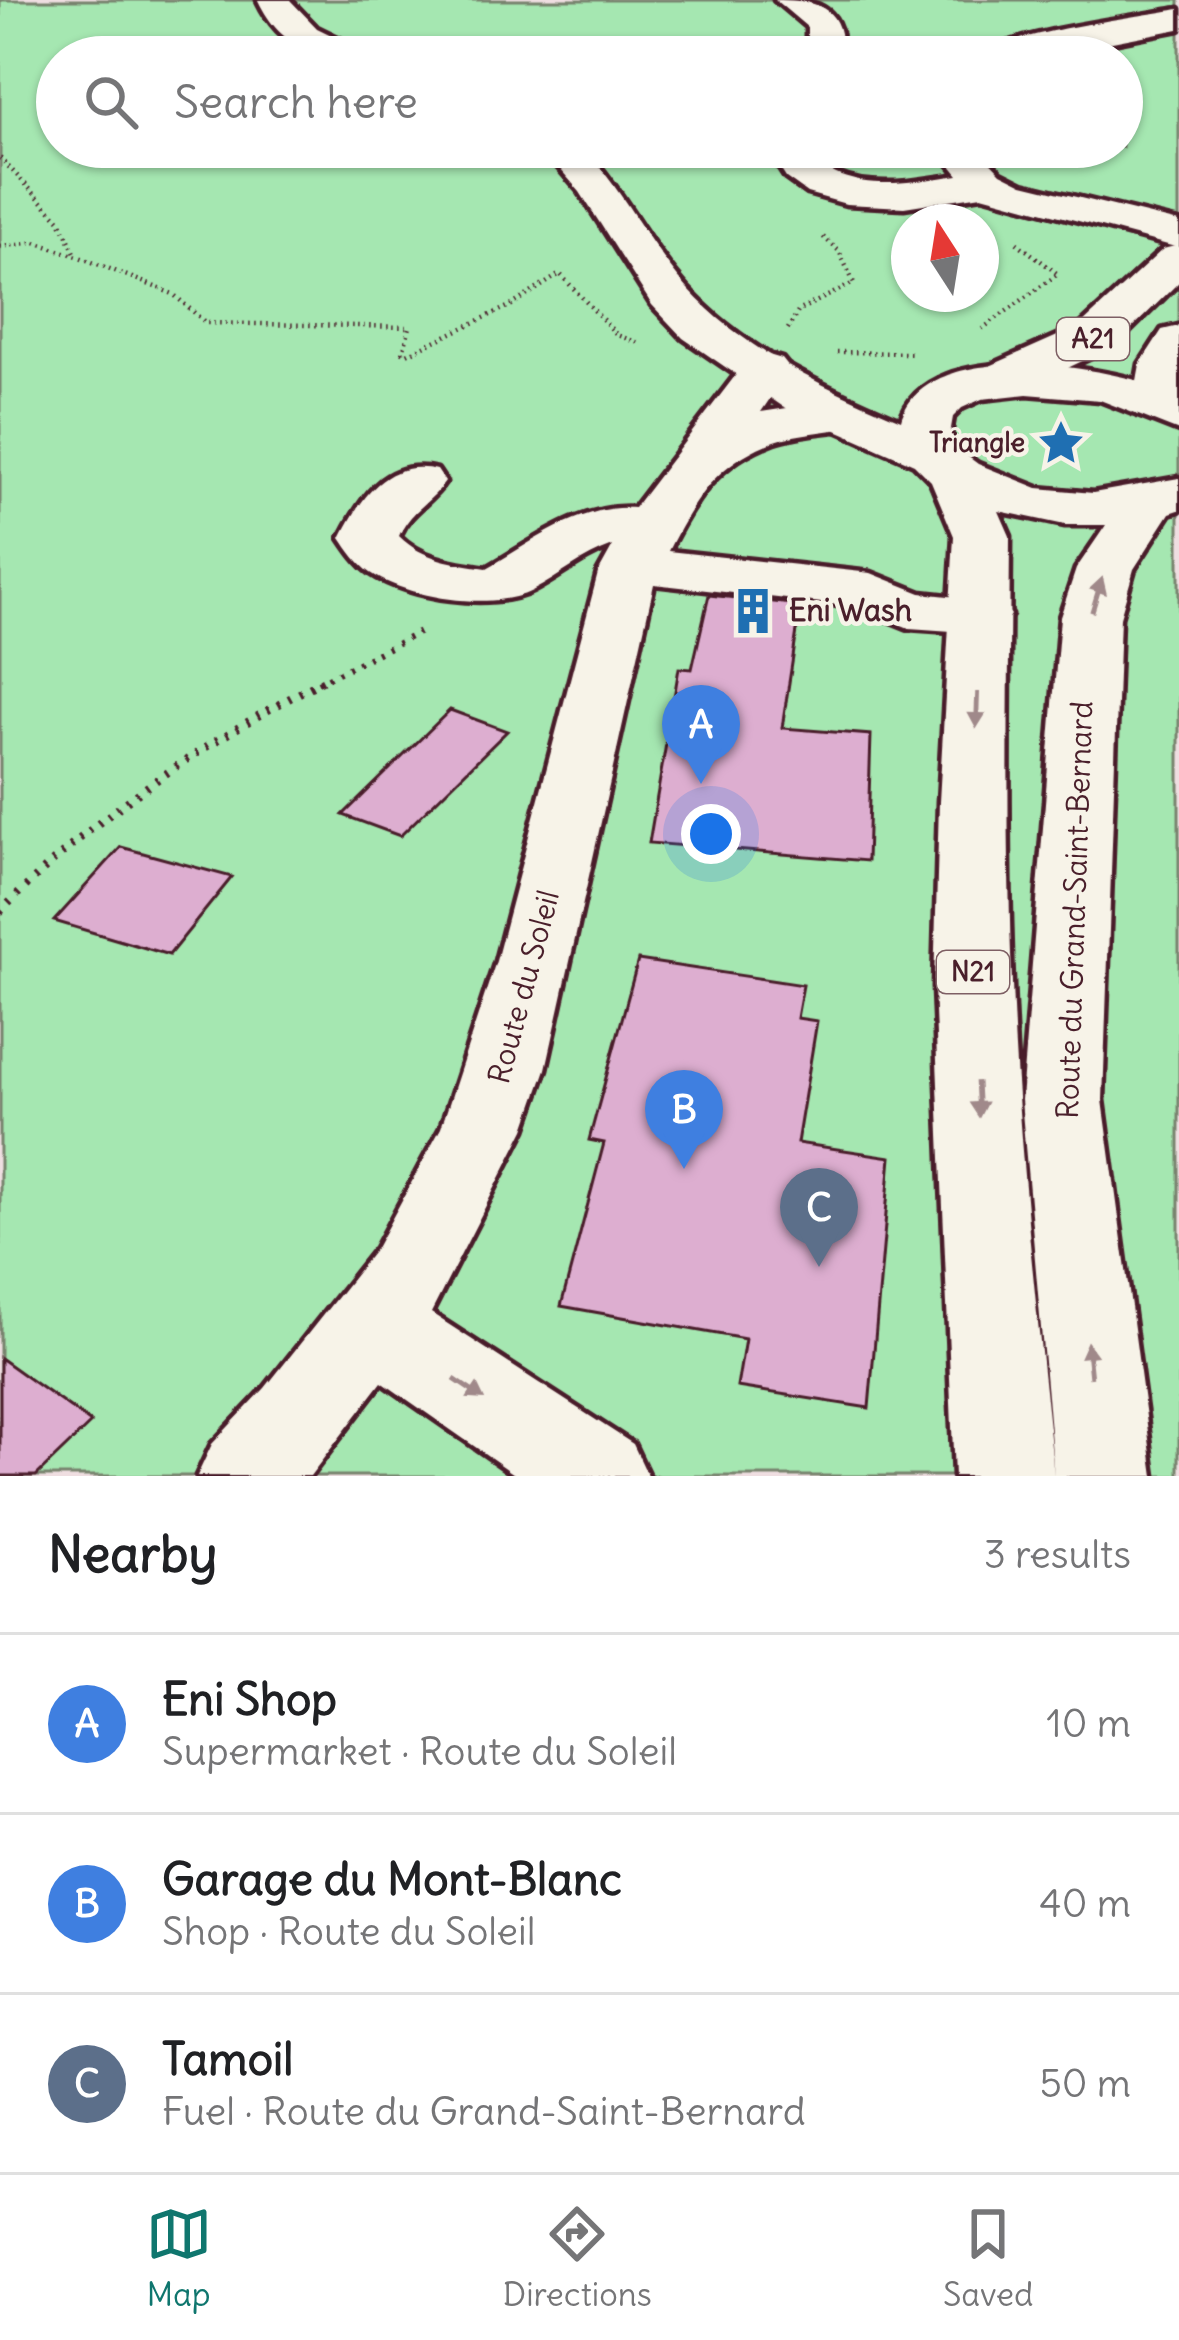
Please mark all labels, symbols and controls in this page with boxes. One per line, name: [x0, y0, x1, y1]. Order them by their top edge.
search box: [36, 36, 1143, 168]
icon: search: [78, 69, 144, 135]
text: Search here: [174, 74, 418, 130]
north arrow: [891, 204, 999, 312]
road number: A21: [1057, 318, 1129, 360]
place icon: Triangle: [1036, 418, 1086, 468]
place label: Triangle: [929, 425, 1025, 459]
one-way arrow: [1089, 576, 1107, 613]
building icon: Eni Wash: [728, 586, 778, 636]
place label: Eni Wash: [789, 591, 912, 629]
pin: A: [662, 685, 740, 784]
one-way arrow: [967, 692, 986, 730]
street label: Route du Grand-Saint-Bernard: [1048, 700, 1100, 1120]
your location: [681, 804, 741, 864]
street label: Route du Soleil: [479, 886, 567, 1088]
road number: N21: [937, 951, 1009, 993]
pin: B: [645, 1070, 723, 1169]
one-way arrow: [969, 1081, 988, 1119]
pin: C: [780, 1168, 858, 1267]
one-way arrow: [1080, 1341, 1099, 1378]
one-way arrow: [453, 1377, 486, 1400]
text: Nearby: [48, 1522, 217, 1586]
text: 3 results: [984, 1530, 1131, 1579]
text: Eni Shop: [162, 1671, 337, 1727]
text: A: [74, 1699, 100, 1748]
text: 10 m: [1046, 1699, 1131, 1748]
text: Supermarket · Route du Soleil: [162, 1727, 677, 1776]
text: Garage du Mont-Blanc: [162, 1851, 622, 1907]
text: B: [74, 1879, 100, 1928]
text: 40 m: [1039, 1879, 1131, 1928]
text: Shop · Route du Soleil: [162, 1907, 536, 1956]
text: Tamoil: [162, 2031, 293, 2087]
text: C: [74, 2059, 100, 2108]
text: 50 m: [1039, 2059, 1131, 2108]
text: Fuel · Route du Grand-Saint-Bernard: [162, 2087, 806, 2136]
tab: Map: [146, 2201, 212, 2315]
tab: Directions: [503, 2201, 652, 2315]
tab: Saved: [943, 2201, 1033, 2315]

